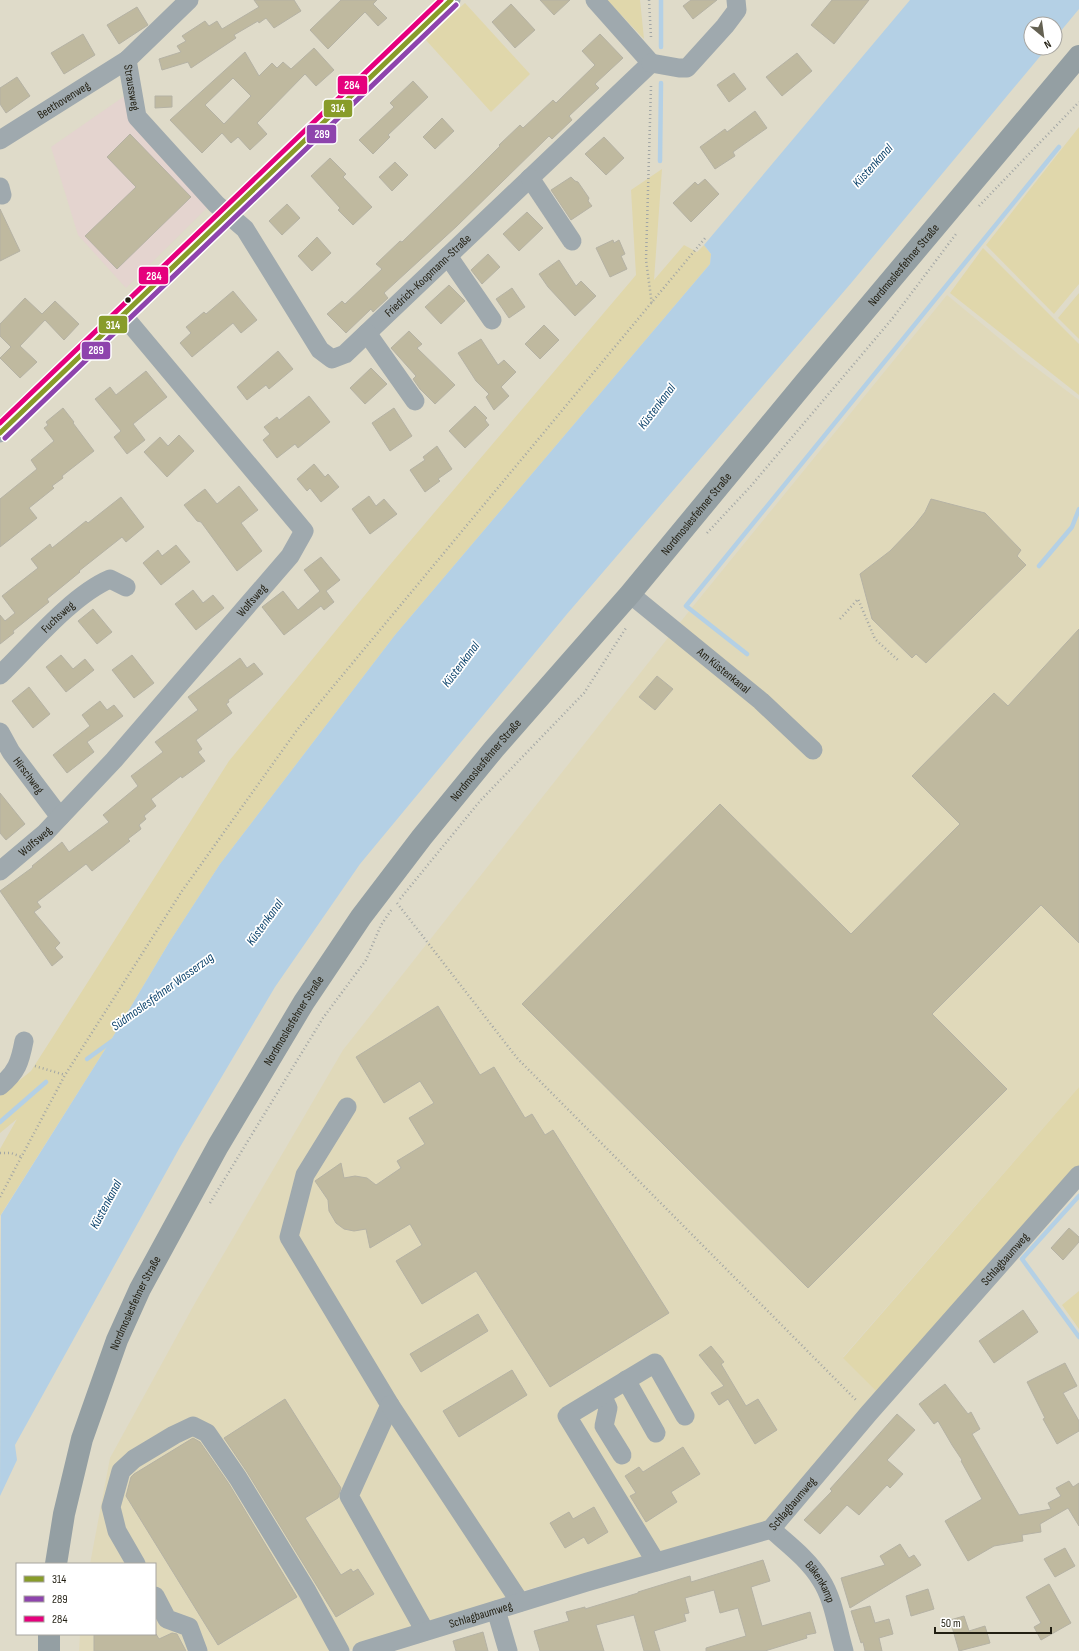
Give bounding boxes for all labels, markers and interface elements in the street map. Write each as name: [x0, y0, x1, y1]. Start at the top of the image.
north arrow: [1023, 16, 1063, 56]
text: N: [1042, 37, 1053, 51]
street label: Straussweg: [120, 63, 143, 112]
line badge: 284: [337, 75, 368, 95]
street label: Beethovenweg: [35, 78, 93, 123]
text: 284: [344, 79, 360, 92]
line badge: 314: [323, 99, 353, 118]
text: 314: [331, 102, 345, 115]
line badge: 289: [306, 124, 337, 144]
text: 289: [314, 128, 330, 141]
water label: Küstenkanal: [849, 140, 897, 191]
street label: Nordmoslesfehner Straße: [865, 221, 943, 310]
street label: Friedrich-Koopmann-Straße: [382, 231, 475, 320]
line badge: 284: [138, 266, 169, 285]
text: 284: [146, 270, 162, 283]
unlabelled marker: [123, 295, 133, 305]
line badge: 314: [98, 315, 128, 334]
text: 314: [106, 319, 120, 332]
line badge: 289: [81, 341, 111, 360]
text: 289: [88, 344, 104, 357]
water label: Küstenkanal: [635, 380, 679, 432]
street label: Nordmoslesfehner Straße: [658, 470, 735, 559]
street label: Wolfsweg: [234, 581, 271, 620]
street label: Fuchsweg: [38, 598, 78, 636]
water label: Küstenkanal: [439, 638, 483, 690]
street label: Am Küstenkanal: [693, 644, 753, 697]
street label: Nordmoslesfehner Straße: [447, 716, 525, 805]
street label: Hirschweg: [9, 754, 47, 797]
street label: Wolfsweg: [16, 823, 55, 860]
water label: Küstenkanal: [243, 896, 287, 949]
water label: Südmoslesfehner Wasserzug: [108, 949, 217, 1034]
street label: Nordmoslesfehner Straße: [261, 973, 328, 1069]
water label: Küstenkanal: [86, 1177, 126, 1232]
street label: Schlagbaumweg: [978, 1230, 1033, 1289]
street label: Nordmoslesfehner Straße: [107, 1253, 165, 1352]
street label: Schlagbaumweg: [766, 1474, 820, 1534]
street label: Bäkenkamp: [802, 1558, 838, 1605]
legend: [16, 1563, 156, 1635]
text: 314: [52, 1572, 66, 1587]
text: 289: [52, 1592, 68, 1607]
street label: Schlagbaumweg: [447, 1598, 514, 1632]
scale bar: [935, 1609, 1051, 1635]
text: 284: [52, 1612, 67, 1627]
text: 50 m: [941, 1616, 961, 1631]

